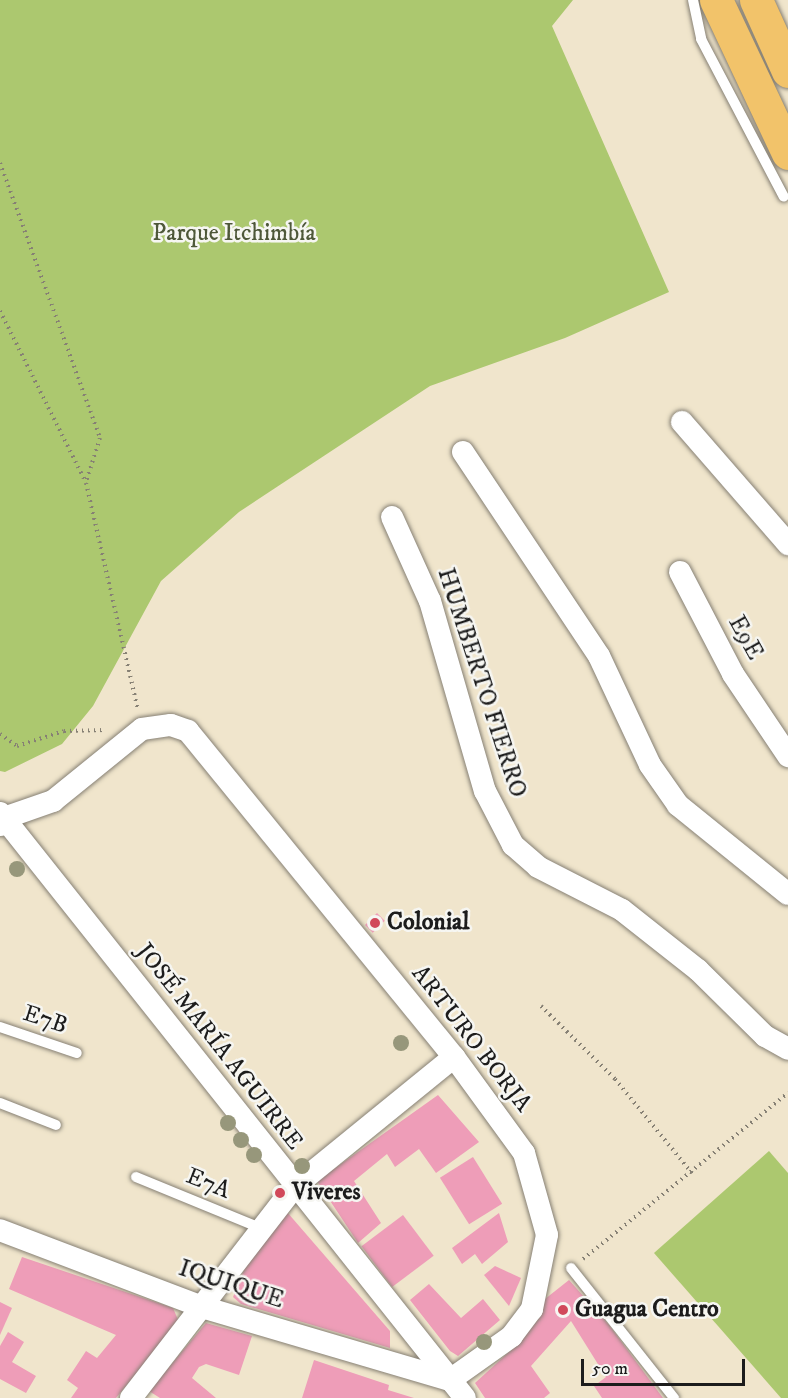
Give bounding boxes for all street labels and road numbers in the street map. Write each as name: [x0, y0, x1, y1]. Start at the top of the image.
street label: HUMBERTO FIERRO: [430, 565, 532, 801]
street label: E9E: [721, 611, 769, 665]
street label: JOSÉ MARÍA AGUIRRE: [130, 938, 308, 1156]
street label: ARTURO BORJA: [405, 960, 537, 1118]
street label: E7B: [19, 999, 71, 1041]
street label: E7A: [182, 1162, 234, 1206]
street label: IQUIQUE: [175, 1255, 287, 1315]

